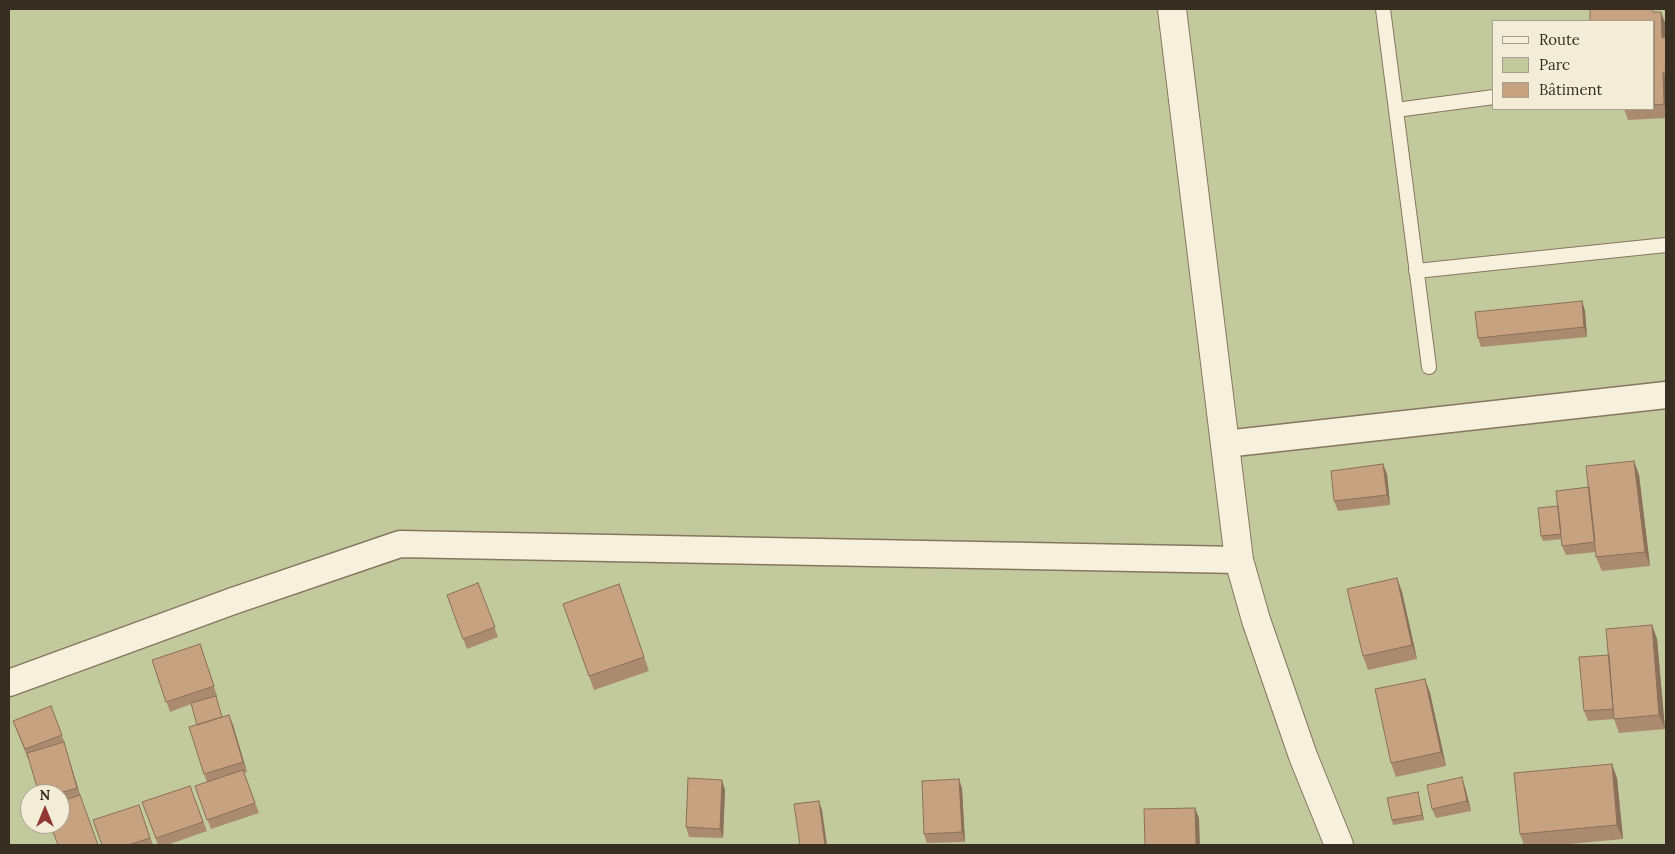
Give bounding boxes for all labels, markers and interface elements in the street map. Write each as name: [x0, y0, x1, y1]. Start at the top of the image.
legend: [1492, 20, 1655, 110]
text: Route: [1539, 30, 1580, 49]
text: Parc: [1539, 55, 1570, 74]
text: Bâtiment: [1539, 80, 1602, 99]
north arrow: [20, 784, 70, 834]
text: N: [40, 786, 50, 804]

